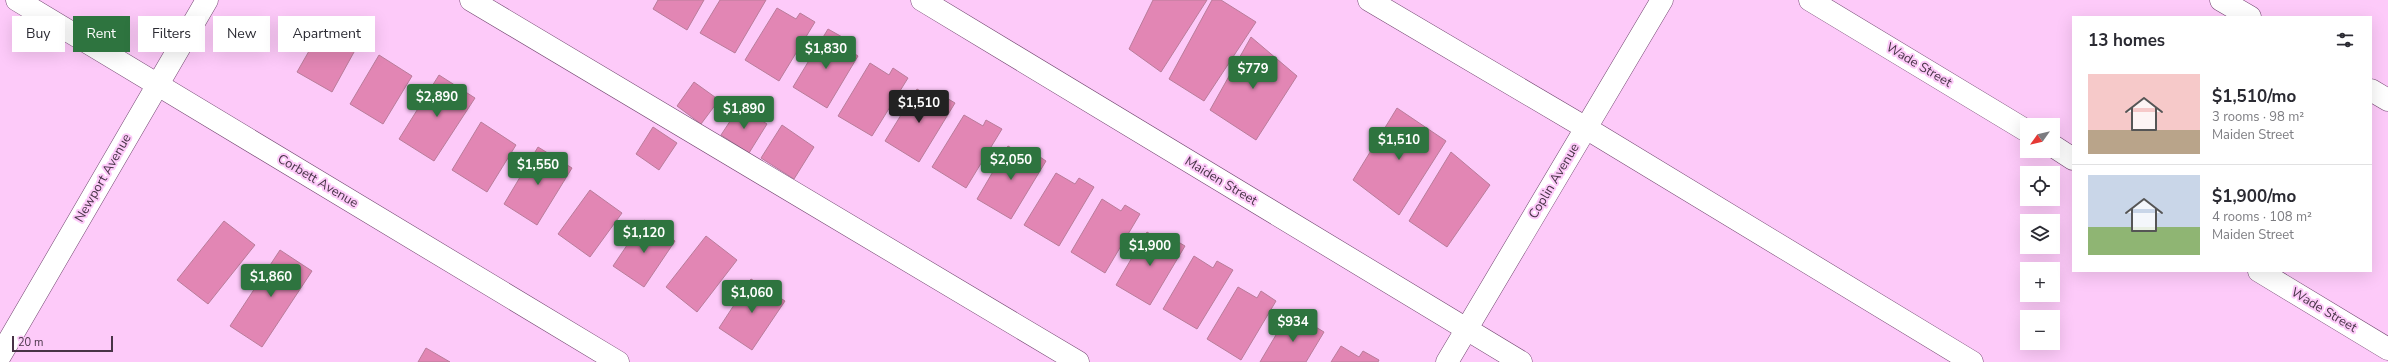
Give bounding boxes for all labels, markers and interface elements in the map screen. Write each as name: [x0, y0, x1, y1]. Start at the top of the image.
chip: Buy: [12, 16, 65, 52]
chip: Rent: [73, 16, 130, 52]
chip: Filters: [138, 16, 205, 52]
chip: New: [213, 16, 270, 52]
chip: Apartment: [278, 16, 375, 52]
text: 13 homes: [2088, 29, 2165, 52]
icon: filters: [2334, 29, 2356, 51]
pin: $1,830: [793, 36, 859, 70]
street label: Wade Street: [1883, 38, 1956, 92]
text: $1,830: [805, 40, 847, 58]
pin: $779: [1229, 56, 1277, 90]
text: $779: [1237, 60, 1269, 78]
pin: $2,890: [404, 84, 470, 118]
text: $1,510/mo: [2212, 85, 2296, 108]
text: $2,890: [416, 88, 458, 106]
pin: $1,510: [886, 90, 952, 124]
icon: home: [2120, 90, 2168, 138]
text: $1,510: [898, 94, 940, 112]
pin: $1,890: [711, 96, 777, 130]
text: $1,890: [723, 100, 765, 118]
text: 3 rooms · 98 m²: [2212, 108, 2304, 126]
north arrow: [2020, 118, 2060, 158]
map controls: [2020, 118, 2060, 350]
text: Maiden Street: [2212, 126, 2294, 144]
pin: $1,510: [1366, 127, 1432, 161]
street label: Newport Avenue: [70, 130, 136, 226]
text: $1,510: [1378, 131, 1420, 149]
street label: Coplin Avenue: [1524, 140, 1584, 222]
pin: $2,050: [978, 147, 1044, 181]
street label: Corbett Avenue: [274, 150, 362, 212]
text: $2,050: [990, 151, 1032, 169]
pin: $1,550: [505, 152, 571, 186]
street label: Maiden Street: [1181, 152, 1261, 210]
text: $1,550: [517, 156, 559, 174]
button: locate: [2020, 166, 2060, 206]
text: $1,900/mo: [2212, 185, 2296, 208]
icon: home: [2120, 191, 2168, 239]
text: 4 rooms · 108 m²: [2212, 208, 2312, 226]
button: layers: [2020, 214, 2060, 254]
pin: $1,120: [611, 220, 677, 254]
text: $1,120: [623, 224, 665, 242]
text: Maiden Street: [2212, 226, 2294, 244]
pin: $1,900: [1117, 233, 1183, 267]
text: $1,900: [1129, 237, 1171, 255]
button: +: [2020, 262, 2060, 302]
pin: $1,860: [238, 264, 304, 298]
text: $1,860: [250, 268, 292, 286]
pin: $1,060: [719, 280, 785, 314]
street label: Wade Street: [2288, 283, 2361, 337]
text: $1,060: [731, 284, 773, 302]
pin: $934: [1269, 309, 1317, 343]
button: −: [2020, 310, 2060, 350]
text: $934: [1277, 313, 1309, 331]
scale bar: [12, 334, 113, 353]
text: 20 m: [18, 335, 43, 350]

